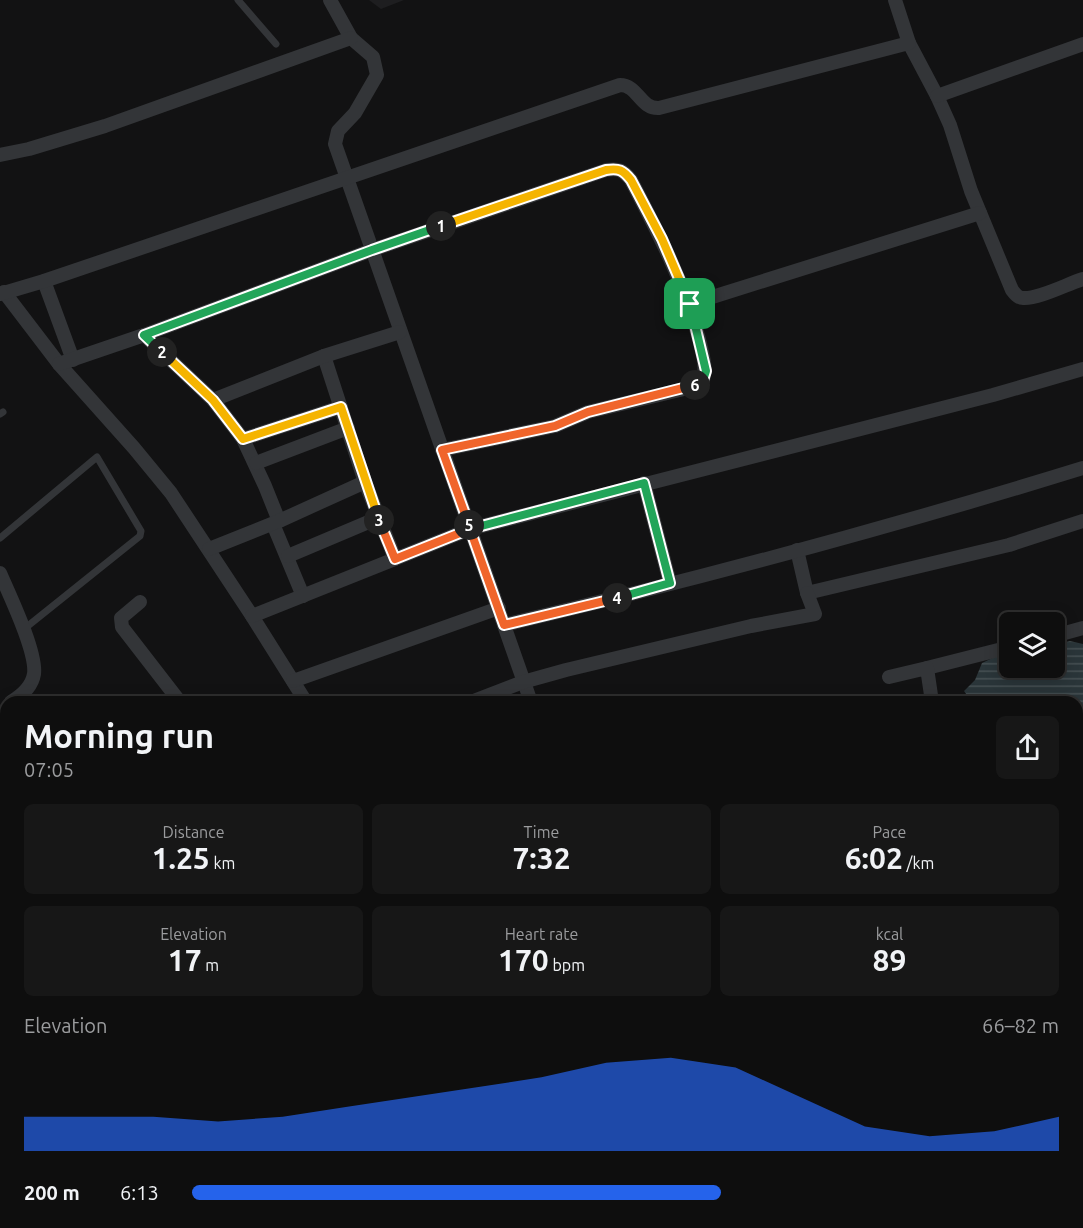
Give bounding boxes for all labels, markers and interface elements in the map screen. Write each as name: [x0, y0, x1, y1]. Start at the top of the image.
pin: 1: [426, 211, 456, 241]
text: 1: [436, 217, 446, 235]
pin: [664, 278, 715, 329]
icon: arrive: [673, 287, 706, 320]
pin: 2: [147, 337, 177, 367]
text: 2: [157, 343, 167, 361]
pin: 6: [680, 370, 710, 400]
text: 6: [690, 376, 700, 394]
pin: 3: [364, 505, 394, 535]
pin: 5: [454, 510, 484, 540]
text: 3: [374, 511, 384, 529]
text: 5: [464, 516, 474, 534]
pin: 4: [602, 583, 632, 613]
text: 4: [612, 589, 622, 607]
map controls: [999, 612, 1065, 678]
button: layers: [999, 612, 1065, 678]
button: share: [996, 716, 1059, 779]
text: Morning run: [24, 717, 214, 754]
text: 07:05: [24, 758, 74, 781]
text: Distance: [163, 823, 224, 841]
text: Time: [524, 823, 559, 841]
text: Pace: [873, 823, 906, 841]
text: 1.25: [152, 841, 210, 875]
text: 7:32: [512, 841, 571, 875]
text: 6:02: [845, 841, 903, 875]
text: km: [210, 854, 235, 872]
text: /km: [903, 854, 934, 872]
text: Elevation: [160, 925, 227, 943]
text: Heart rate: [505, 925, 578, 943]
text: kcal: [876, 925, 903, 943]
text: 17: [168, 943, 202, 977]
text: 170: [498, 943, 549, 977]
text: 89: [873, 943, 906, 977]
text: m: [202, 956, 219, 974]
text: bpm: [549, 956, 585, 974]
text: Elevation: [24, 1014, 107, 1037]
text: 66–82 m: [982, 1014, 1059, 1037]
text: 200 m: [24, 1181, 80, 1204]
text: 6:13: [120, 1181, 159, 1204]

